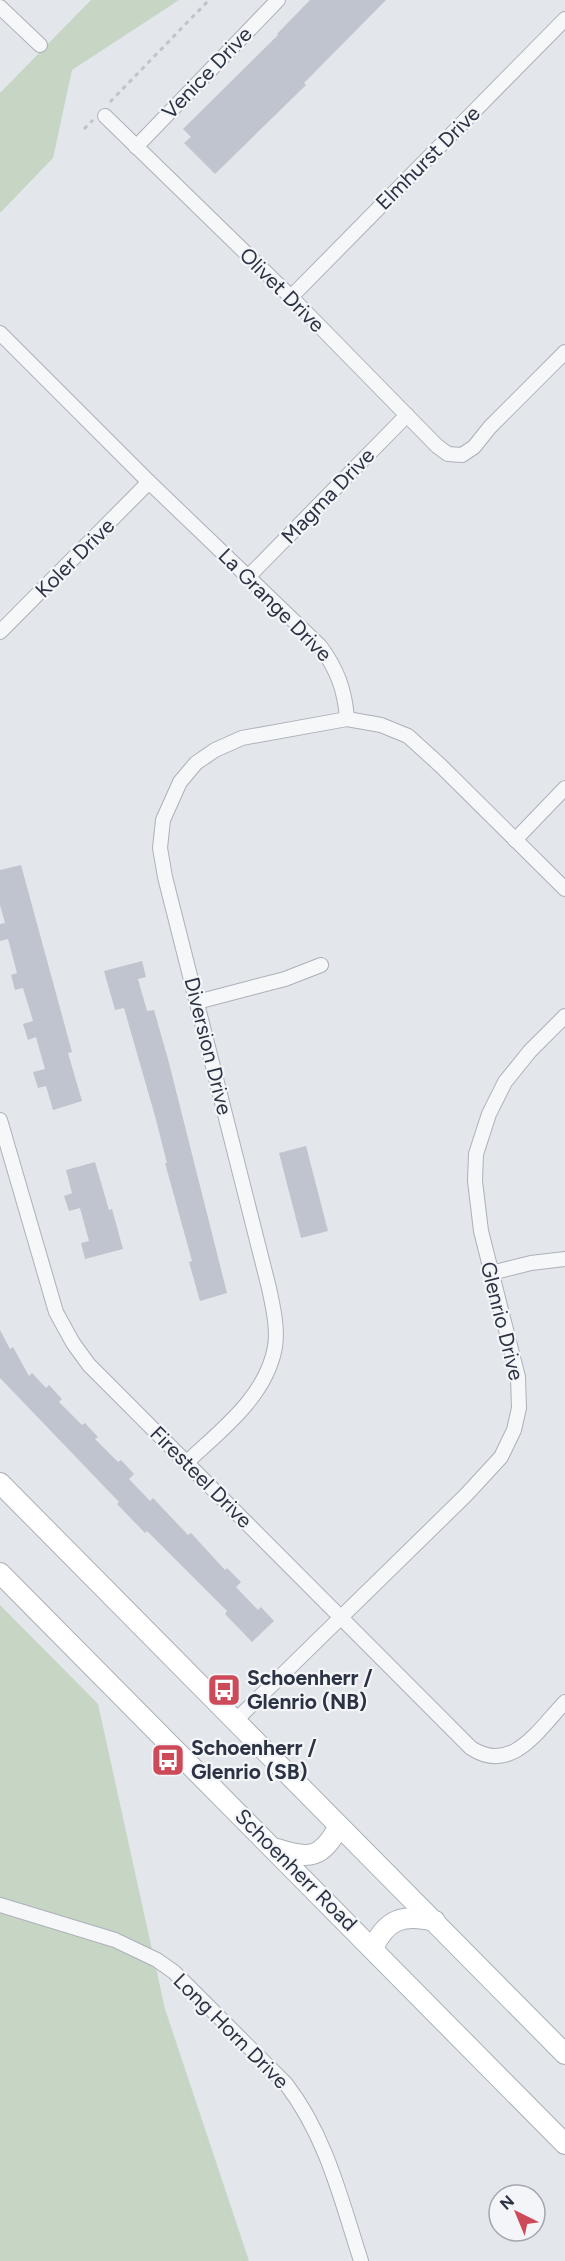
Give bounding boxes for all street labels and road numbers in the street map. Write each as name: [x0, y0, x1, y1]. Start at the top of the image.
street label: Venice Drive: [157, 21, 257, 124]
street label: Elmhurst Drive: [370, 100, 485, 215]
street label: Olivet Drive: [235, 242, 330, 337]
street label: Magma Drive: [276, 443, 379, 549]
street label: Koler Drive: [30, 513, 119, 602]
street label: La Grange Drive: [214, 543, 337, 666]
street label: Diversion Drive: [179, 975, 238, 1117]
street label: Glenrio Drive: [476, 1259, 529, 1383]
street label: Firesteel Drive: [145, 1420, 258, 1533]
street label: Schoenherr Road: [230, 1803, 363, 1936]
street label: Long Horn Drive: [168, 1968, 294, 2094]

